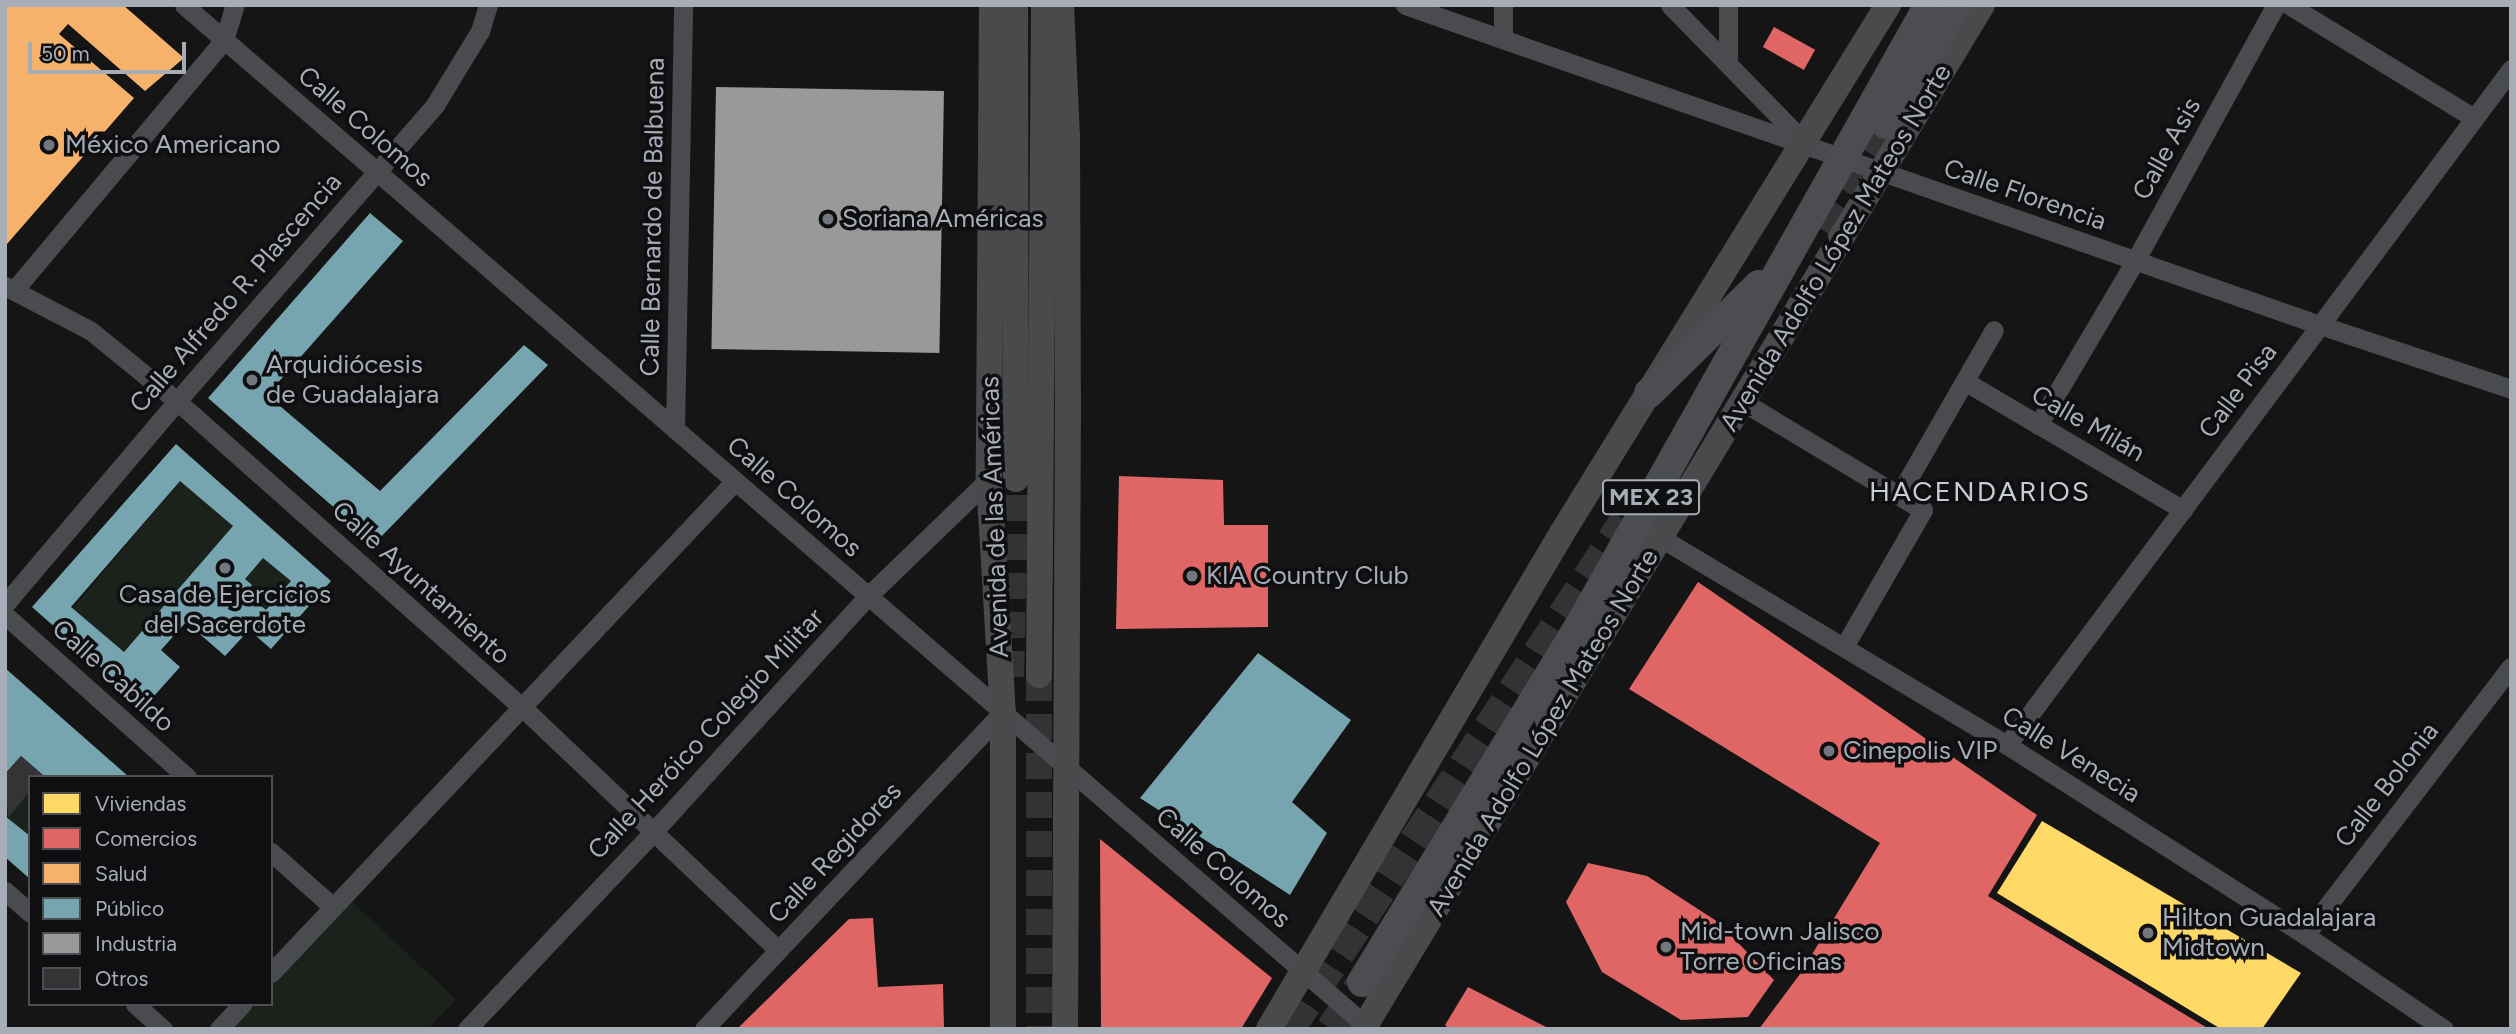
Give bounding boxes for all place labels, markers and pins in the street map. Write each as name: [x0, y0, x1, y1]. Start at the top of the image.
place label: México Americano: [65, 129, 281, 161]
marker: México Americano: [39, 135, 59, 155]
place label: Soriana Américas: [842, 203, 1044, 235]
marker: Soriana Américas: [820, 211, 836, 227]
place label: Arquidiócesis de Guadalajara: [266, 349, 439, 410]
marker: Arquidiócesis de Guadalajara: [244, 372, 260, 388]
marker: Casa de Ejercicios del Sacerdote: [217, 560, 233, 576]
place label: KIA Country Club: [1206, 560, 1409, 592]
marker: KIA Country Club: [1184, 568, 1200, 584]
place label: Casa de Ejercicios del Sacerdote: [119, 579, 331, 640]
place label: Cinepolis VIP: [1843, 735, 1997, 767]
marker: Cinepolis VIP: [1821, 743, 1837, 759]
place label: Hilton Guadalajara Midtown: [2162, 902, 2376, 964]
place label: Mid-town Jalisco Torre Oficinas: [1680, 916, 1880, 978]
marker: Hilton Guadalajara Midtown: [2140, 925, 2156, 941]
marker: Mid-town Jalisco Torre Oficinas: [1658, 939, 1674, 955]

